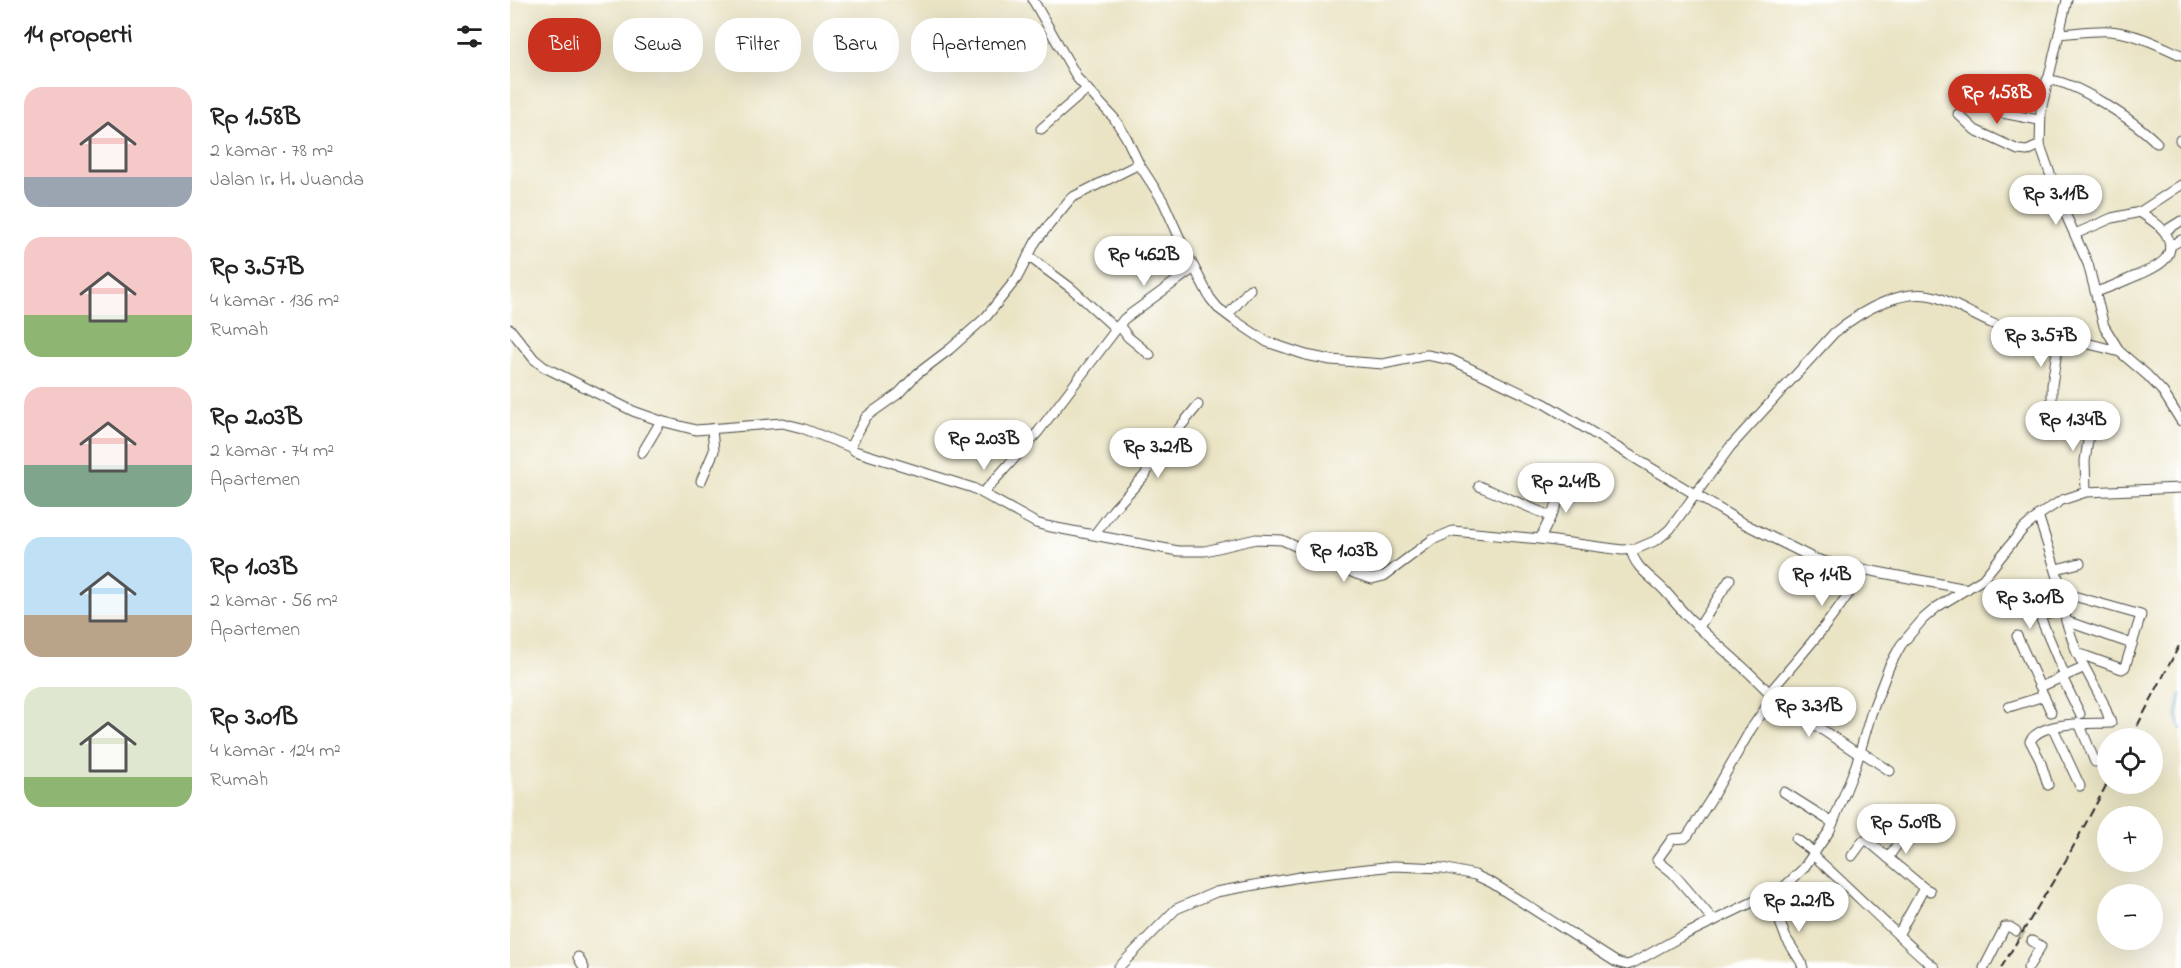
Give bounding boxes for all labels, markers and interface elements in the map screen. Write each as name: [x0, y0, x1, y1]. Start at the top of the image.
text: 14 properti: [24, 17, 132, 55]
chip: Beli: [528, 18, 601, 72]
chip: Sewa: [613, 18, 703, 72]
chip: Filter: [715, 18, 801, 72]
chip: Baru: [813, 18, 899, 72]
chip: Apartemen: [911, 18, 1047, 72]
icon: filters: [453, 20, 486, 53]
pin: Rp 1.58B: [1935, 74, 2059, 125]
text: Rp 1.58B: [1962, 79, 2032, 108]
text: Rp 1.58B: [210, 99, 301, 137]
icon: home: [72, 111, 144, 183]
text: 2 kamar · 78 m²: [210, 137, 333, 166]
text: Jalan Ir. H. Juanda: [210, 166, 364, 195]
pin: Rp 3.11B: [1994, 175, 2118, 226]
text: Rp 3.11B: [2023, 180, 2089, 209]
pin: Rp 4.62B: [1082, 236, 1206, 287]
text: Rp 4.62B: [1108, 241, 1180, 270]
text: Rp 3.57B: [210, 249, 304, 287]
icon: home: [72, 261, 144, 333]
text: 4 kamar · 136 m²: [210, 287, 339, 316]
text: Rumah: [210, 316, 268, 345]
pin: Rp 3.57B: [1979, 317, 2103, 368]
text: Rp 3.57B: [2005, 322, 2077, 351]
text: Rp 2.03B: [210, 399, 303, 437]
pin: Rp 1.34B: [2011, 401, 2135, 452]
text: Rp 1.34B: [2039, 406, 2107, 435]
icon: home: [72, 411, 144, 483]
pin: Rp 2.03B: [922, 420, 1046, 471]
text: Rp 2.03B: [948, 425, 1020, 454]
pin: Rp 3.21B: [1096, 428, 1220, 479]
text: Rp 3.21B: [1123, 433, 1193, 462]
text: 2 kamar · 74 m²: [210, 437, 334, 466]
pin: Rp 2.41B: [1504, 463, 1628, 514]
text: Apartemen: [210, 466, 300, 495]
text: Rp 2.41B: [1531, 468, 1601, 497]
pin: Rp 1.03B: [1282, 532, 1406, 583]
text: Rp 1.03B: [1310, 537, 1378, 566]
text: Rp 1.03B: [210, 549, 298, 587]
pin: Rp 1.4B: [1767, 556, 1877, 607]
icon: home: [72, 561, 144, 633]
text: Rp 1.4B: [1792, 561, 1852, 590]
pin: Rp 3.01B: [1968, 579, 2092, 630]
text: Rp 3.01B: [1996, 584, 2064, 613]
text: 2 kamar · 56 m²: [210, 587, 338, 616]
text: Apartemen: [210, 616, 300, 645]
pin: Rp 3.31B: [1747, 687, 1871, 738]
text: Rp 3.31B: [1775, 692, 1843, 721]
text: Rp 3.01B: [210, 699, 298, 737]
icon: home: [72, 711, 144, 783]
map controls: [2097, 728, 2163, 950]
button: locate: [2097, 728, 2163, 794]
text: 4 kamar · 124 m²: [210, 737, 341, 766]
text: Rumah: [210, 766, 268, 795]
pin: Rp 5.09B: [1844, 804, 1968, 855]
button: +: [2097, 806, 2163, 872]
text: Rp 5.09B: [1871, 809, 1941, 838]
pin: Rp 2.21B: [1737, 882, 1861, 933]
button: −: [2097, 884, 2163, 950]
text: Rp 2.21B: [1764, 887, 1834, 916]

